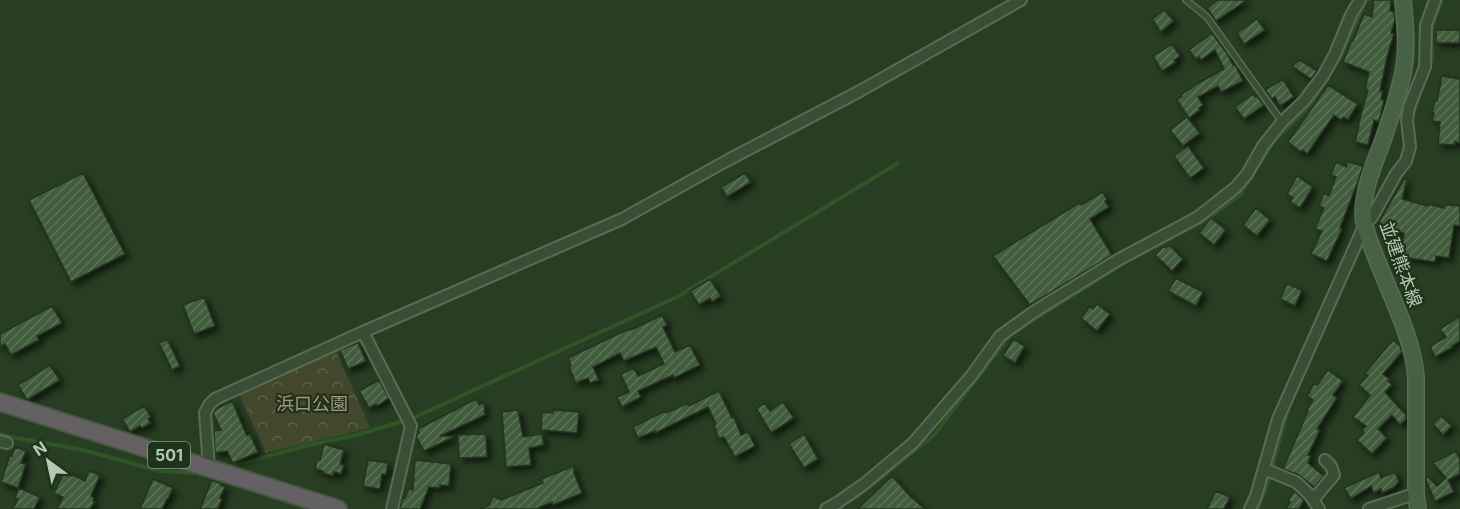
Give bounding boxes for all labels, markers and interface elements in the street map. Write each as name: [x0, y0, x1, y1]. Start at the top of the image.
street label: 並建熊本線: [1376, 218, 1426, 310]
park label: 浜口公園: [276, 393, 348, 414]
north arrow: [18, 431, 78, 491]
text: N: [29, 437, 50, 460]
road number: 501: [148, 442, 190, 468]

